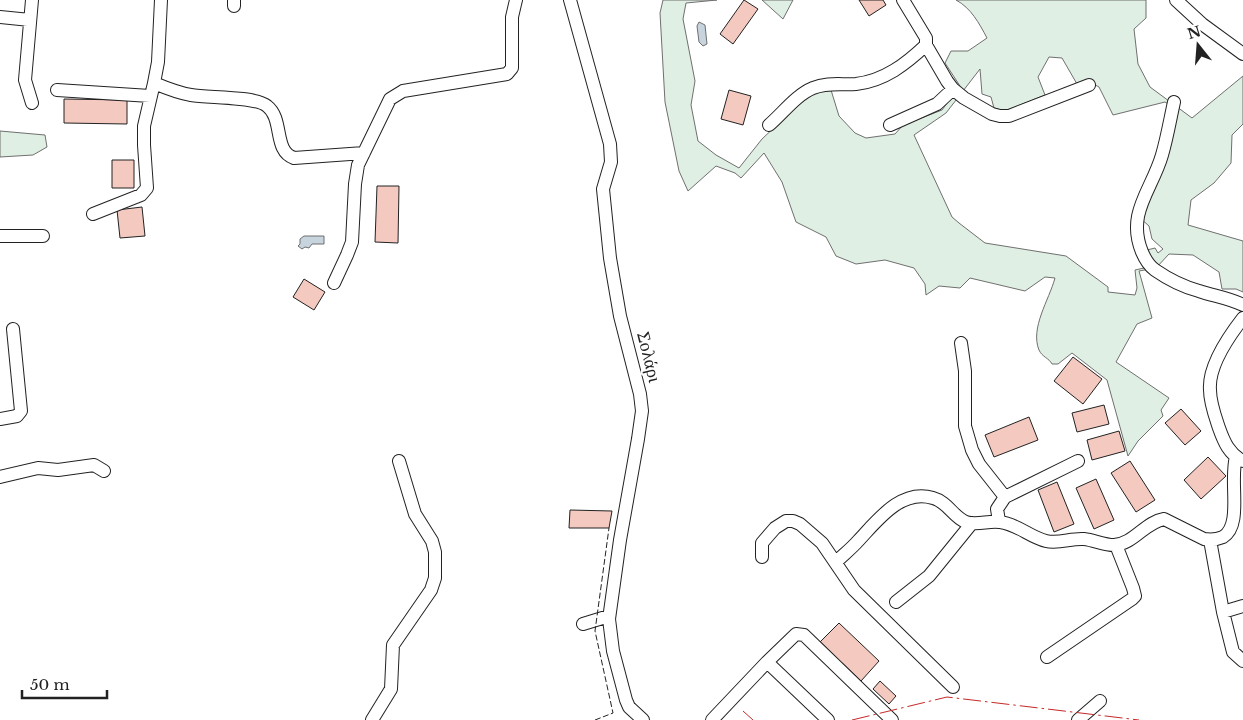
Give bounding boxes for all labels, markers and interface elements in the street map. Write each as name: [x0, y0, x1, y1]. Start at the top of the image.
north arrow: [1173, 20, 1223, 70]
text: N: [1185, 22, 1203, 43]
street label: Σολάρι: [632, 329, 666, 385]
scale bar: [22, 668, 108, 700]
text: 50 m: [30, 675, 70, 694]

